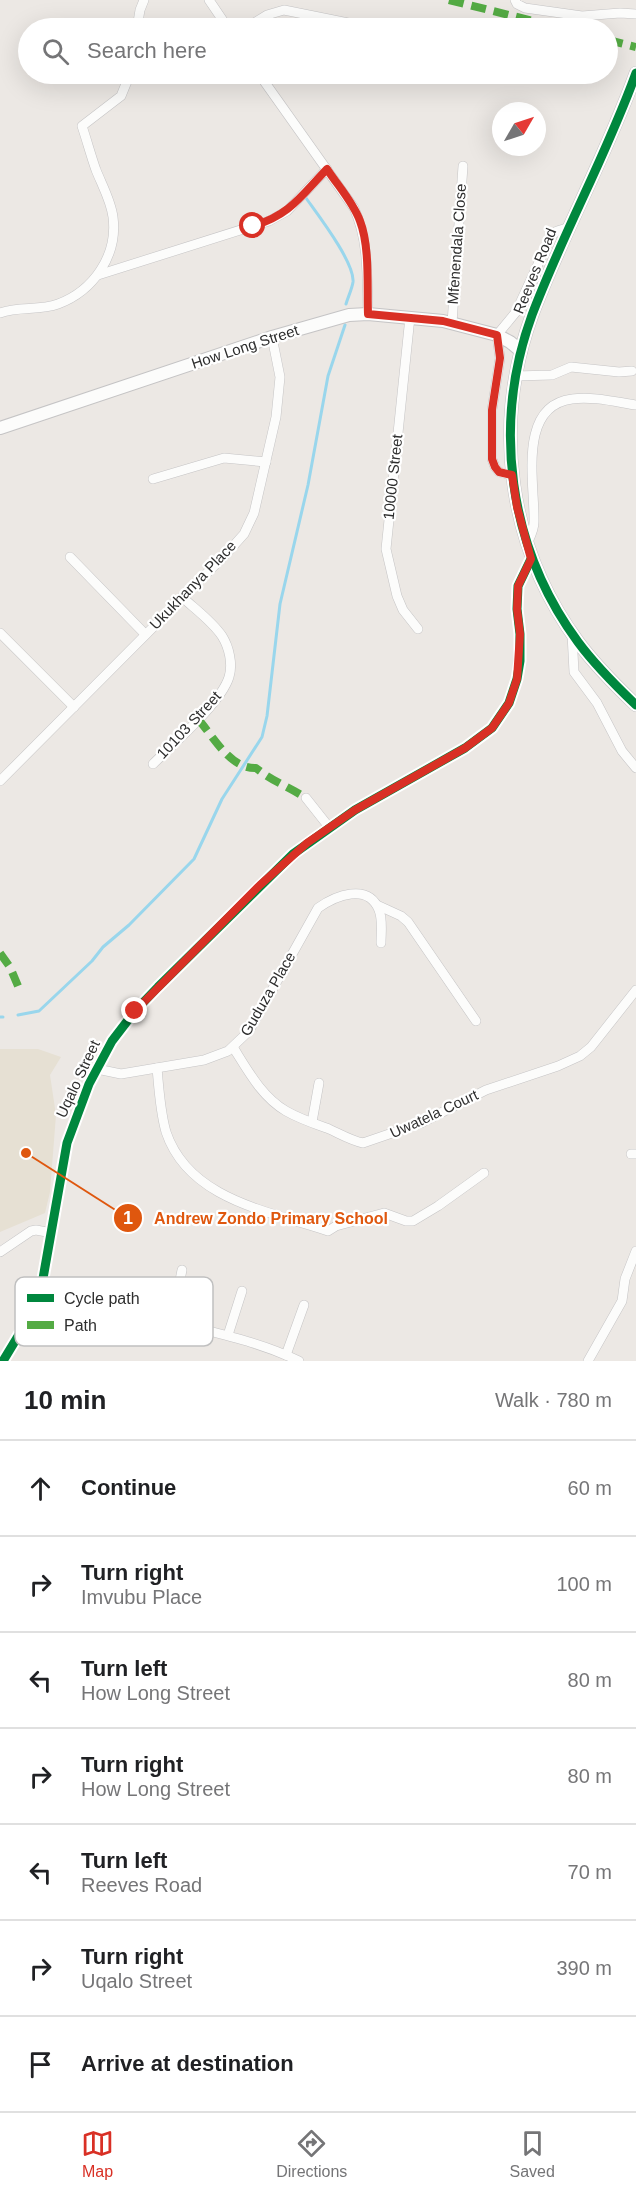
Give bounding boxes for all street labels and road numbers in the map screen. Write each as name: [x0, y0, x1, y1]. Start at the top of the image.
street label: Mfenendala Close: [444, 183, 469, 305]
street label: Reeves Road: [510, 225, 559, 316]
street label: How Long Street: [189, 321, 301, 372]
street label: 10000 Street: [380, 433, 406, 521]
street label: Ukukhanya Place: [146, 537, 239, 633]
street label: 10103 Street: [153, 687, 225, 762]
street label: Guduza Place: [237, 949, 298, 1039]
street label: Uqalo Street: [52, 1037, 103, 1120]
street label: Uwatela Court: [387, 1085, 481, 1141]

